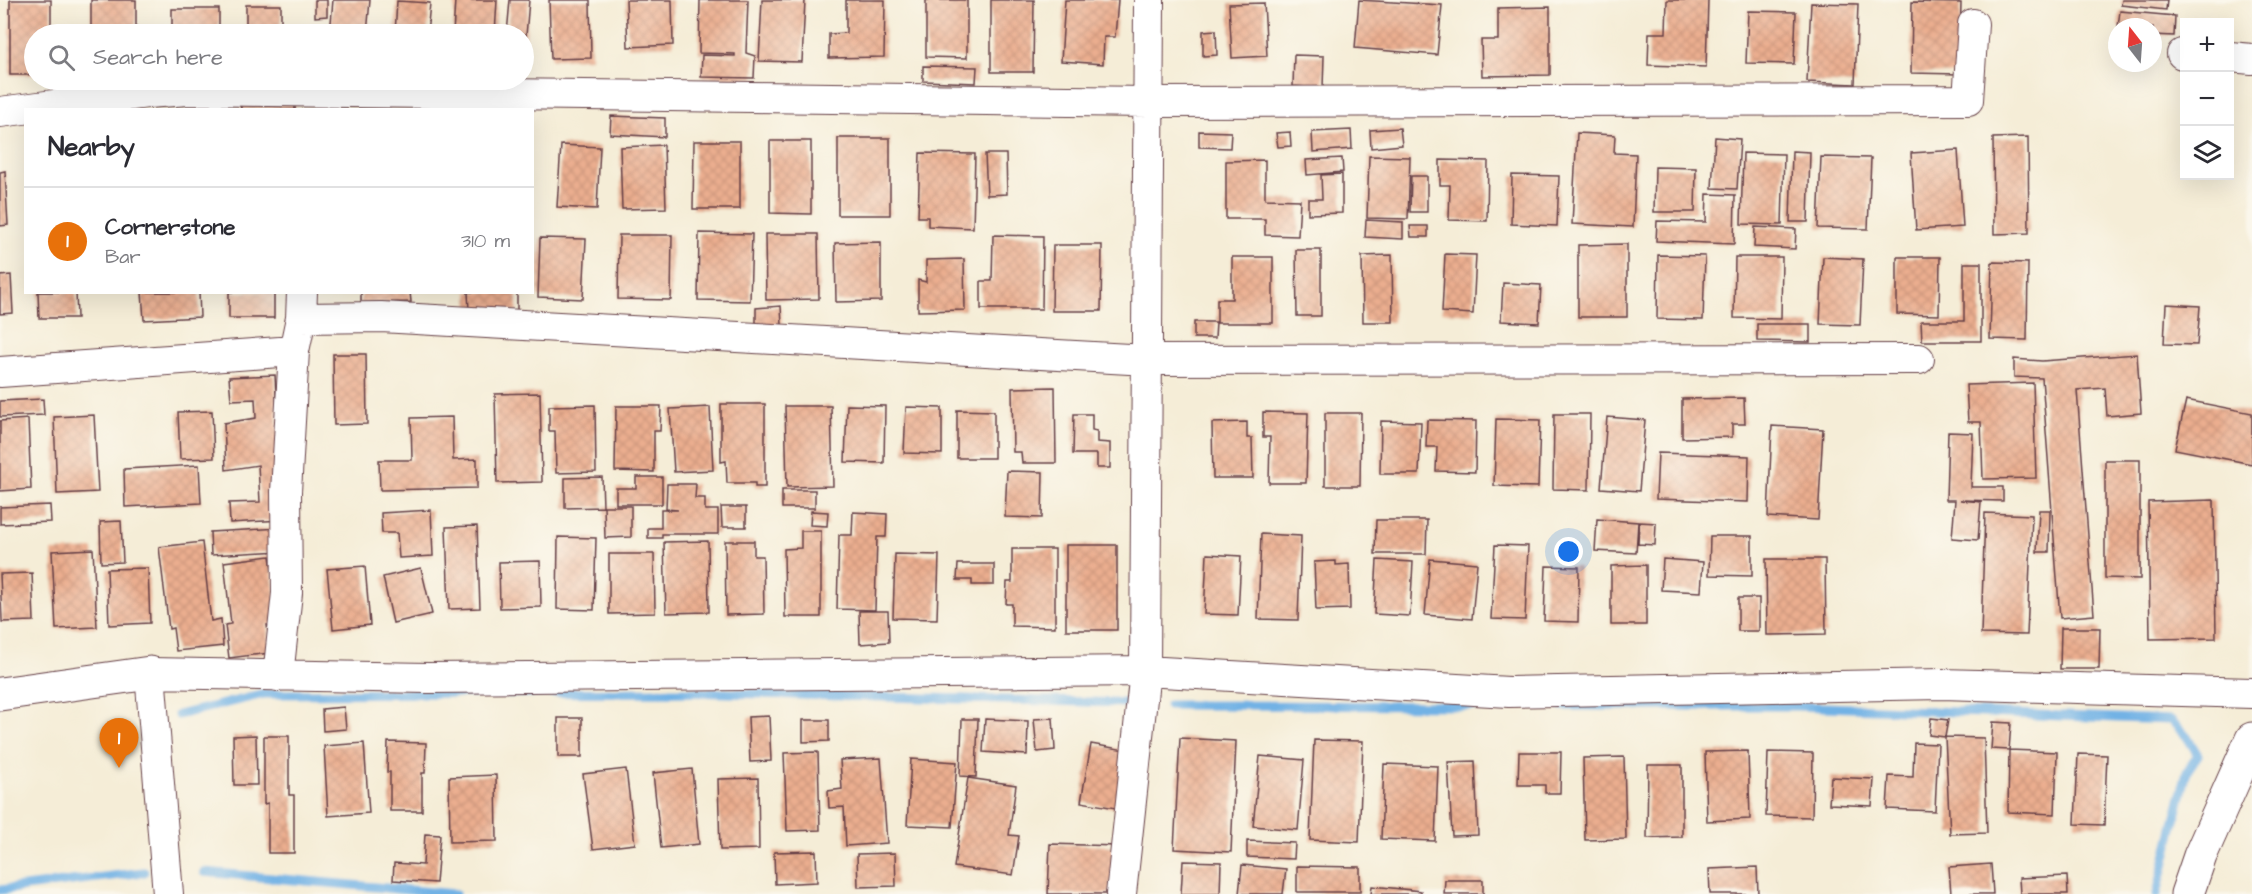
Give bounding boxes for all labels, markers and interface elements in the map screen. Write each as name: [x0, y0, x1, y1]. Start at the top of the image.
north arrow: [2108, 18, 2162, 72]
map controls: [2180, 18, 2234, 180]
button: +: [2180, 18, 2234, 72]
search box: [24, 24, 534, 90]
icon: search: [45, 41, 78, 74]
text: Search here: [93, 42, 223, 73]
button: −: [2180, 72, 2234, 126]
button: layers: [2180, 126, 2234, 180]
text: Nearby: [48, 129, 135, 165]
text: Cornerstone: [105, 212, 235, 243]
text: 1: [66, 227, 69, 255]
text: 310 m: [461, 227, 510, 255]
text: Bar: [105, 243, 140, 271]
your location: [1554, 537, 1583, 566]
pin: 1: [100, 718, 138, 768]

